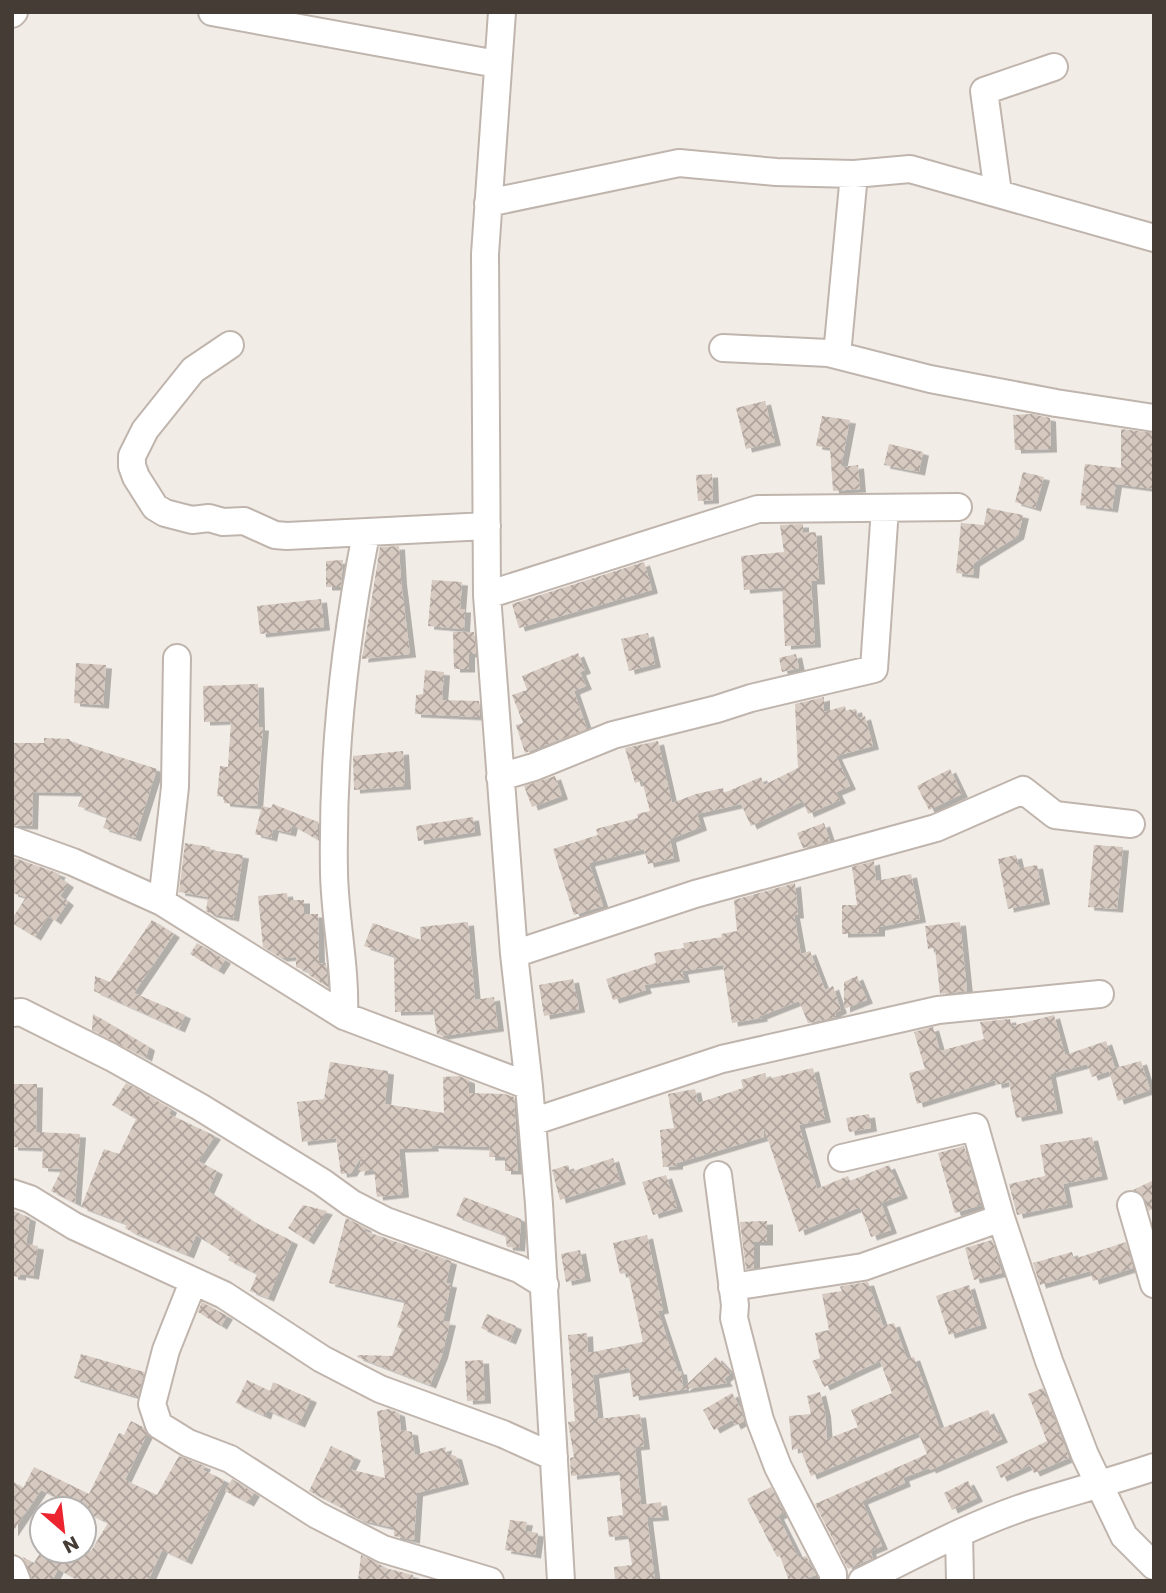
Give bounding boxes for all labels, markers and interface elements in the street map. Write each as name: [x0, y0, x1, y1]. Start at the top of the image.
north arrow: [28, 1495, 98, 1565]
text: N: [58, 1529, 83, 1560]

